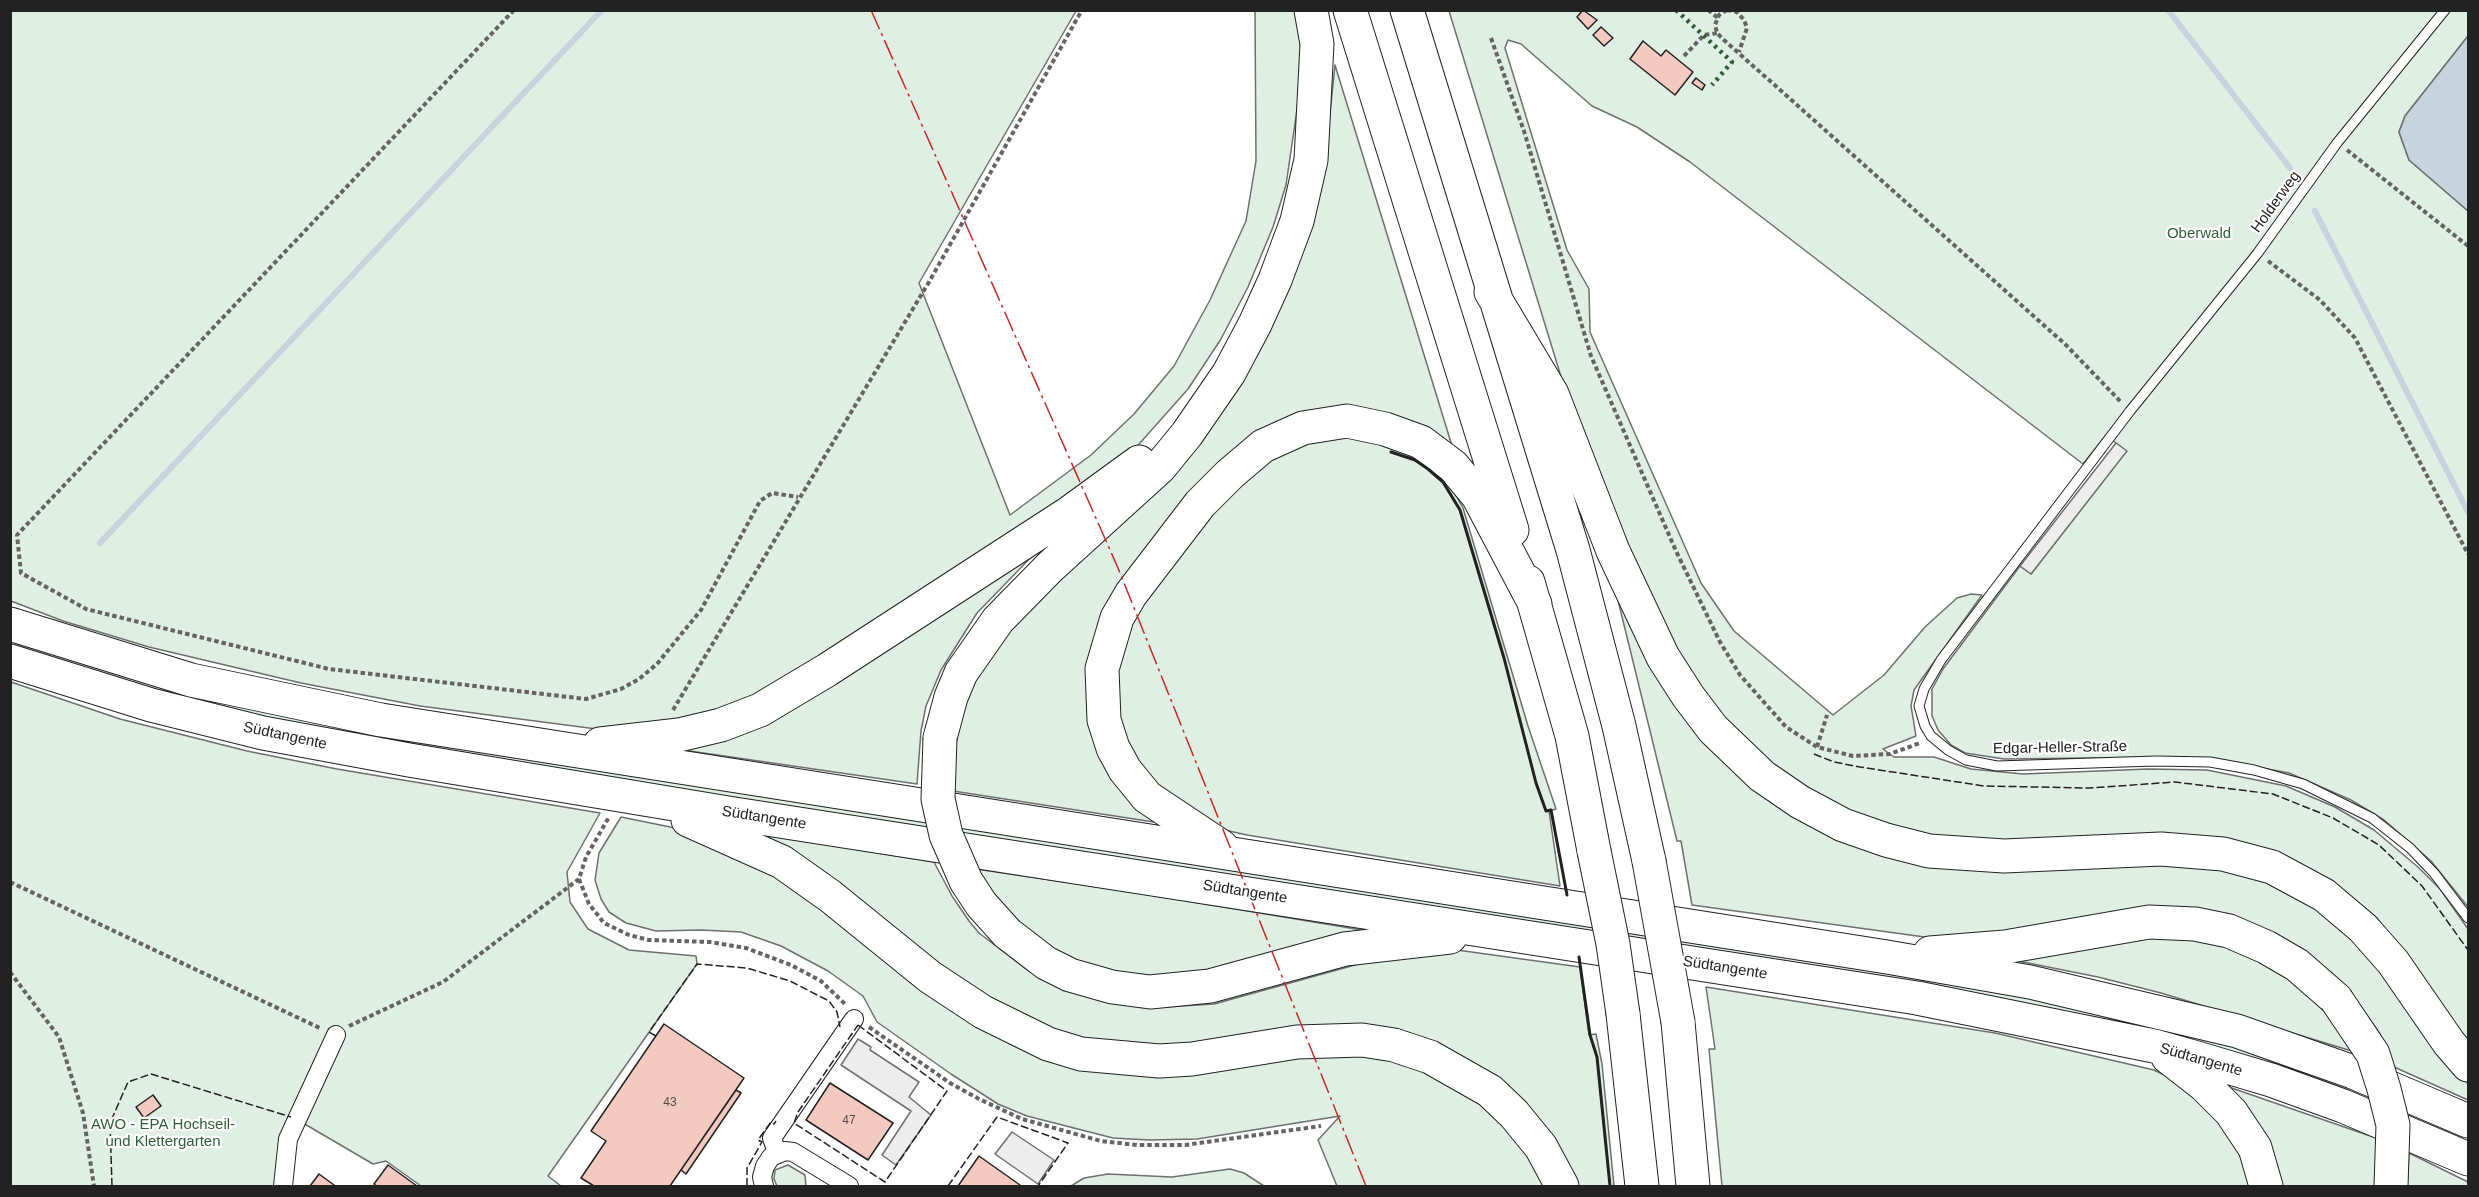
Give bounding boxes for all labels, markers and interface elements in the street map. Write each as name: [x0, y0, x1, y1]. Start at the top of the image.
street label: Holderweg: [2248, 168, 2304, 236]
park label: Oberwald: [2167, 225, 2231, 243]
street label: Südtangente: [242, 718, 328, 754]
street label: Edgar-Heller-Straße: [1993, 738, 2127, 758]
street label: Südtangente: [721, 802, 807, 834]
street label: Südtangente: [1202, 876, 1288, 908]
street label: Südtangente: [1682, 952, 1768, 984]
street label: Südtangente: [2158, 1040, 2244, 1080]
house number: 43: [663, 1096, 677, 1110]
house number: 47: [842, 1114, 856, 1128]
park label: AWO - EPA Hochseil- und Klettergarten: [91, 1116, 235, 1151]

